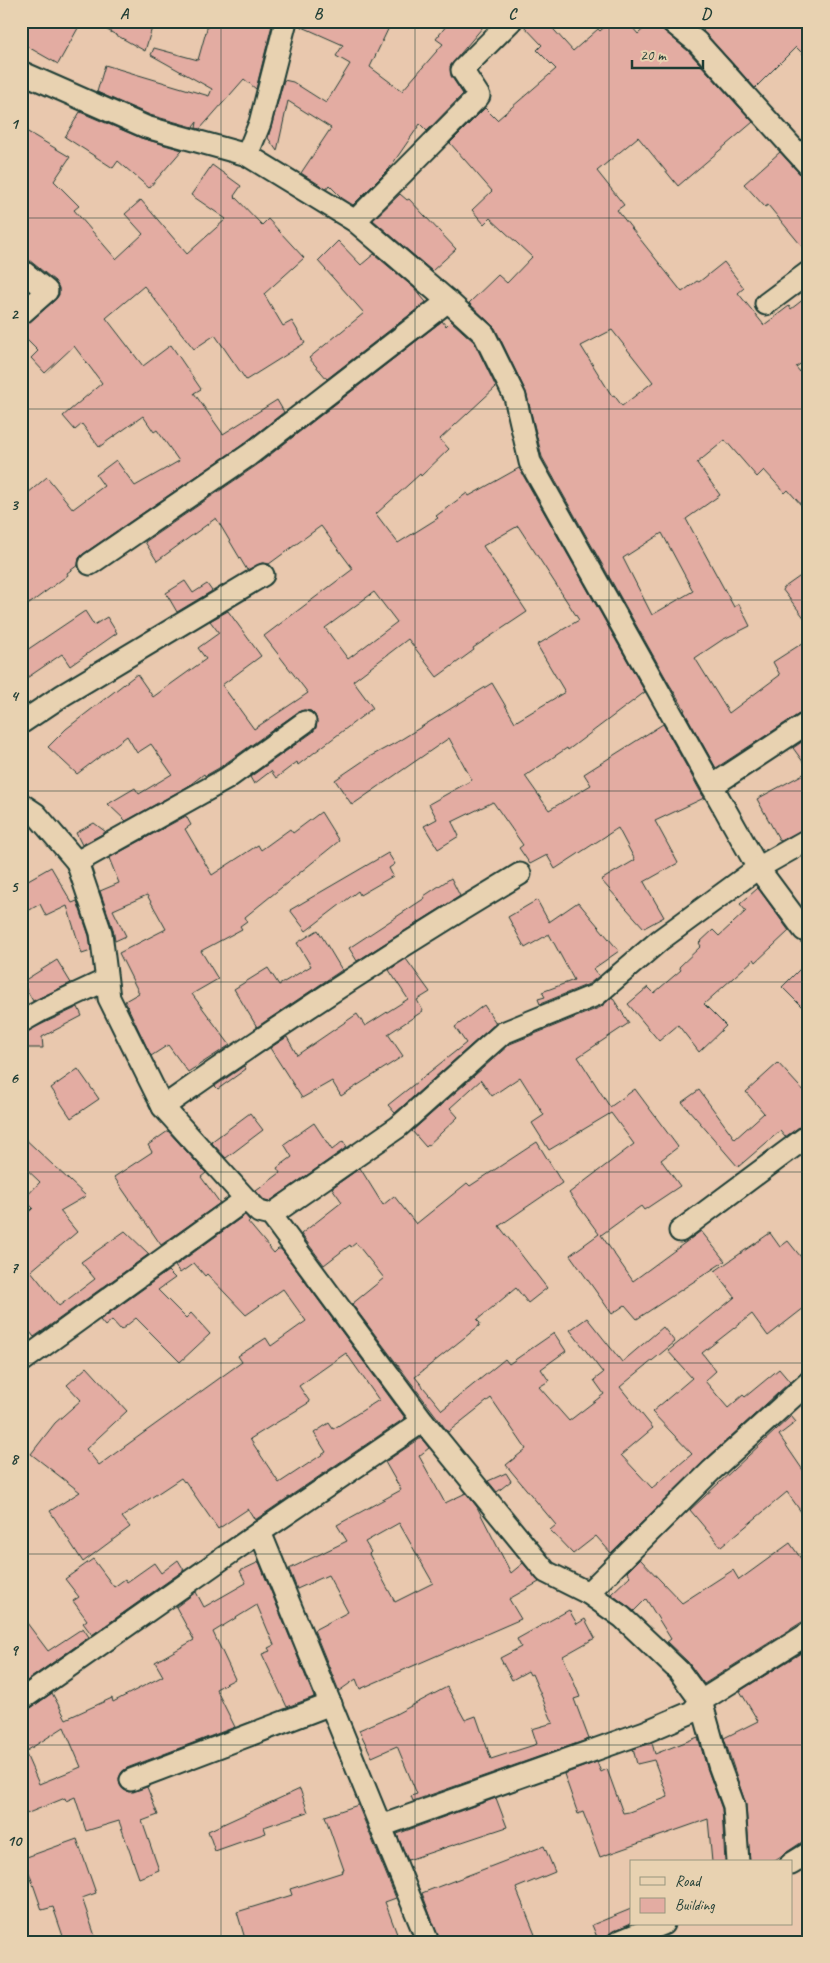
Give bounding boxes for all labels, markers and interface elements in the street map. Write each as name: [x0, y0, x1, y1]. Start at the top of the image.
text: A: [120, 4, 130, 24]
text: B: [314, 4, 324, 24]
text: C: [508, 4, 518, 24]
text: D: [701, 4, 712, 24]
scale bar: [632, 38, 704, 70]
text: 20 m: [640, 46, 667, 65]
text: 1: [10, 114, 19, 134]
text: 2: [10, 304, 19, 324]
text: 3: [10, 495, 19, 515]
text: 4: [10, 686, 19, 706]
text: 5: [11, 877, 20, 897]
text: 6: [10, 1068, 19, 1088]
text: 7: [10, 1258, 19, 1278]
text: 8: [10, 1449, 19, 1469]
text: 9: [10, 1640, 19, 1660]
text: 10: [7, 1831, 23, 1851]
legend: [630, 1860, 792, 1926]
text: Road: [675, 1872, 702, 1891]
text: Building: [675, 1896, 715, 1915]

